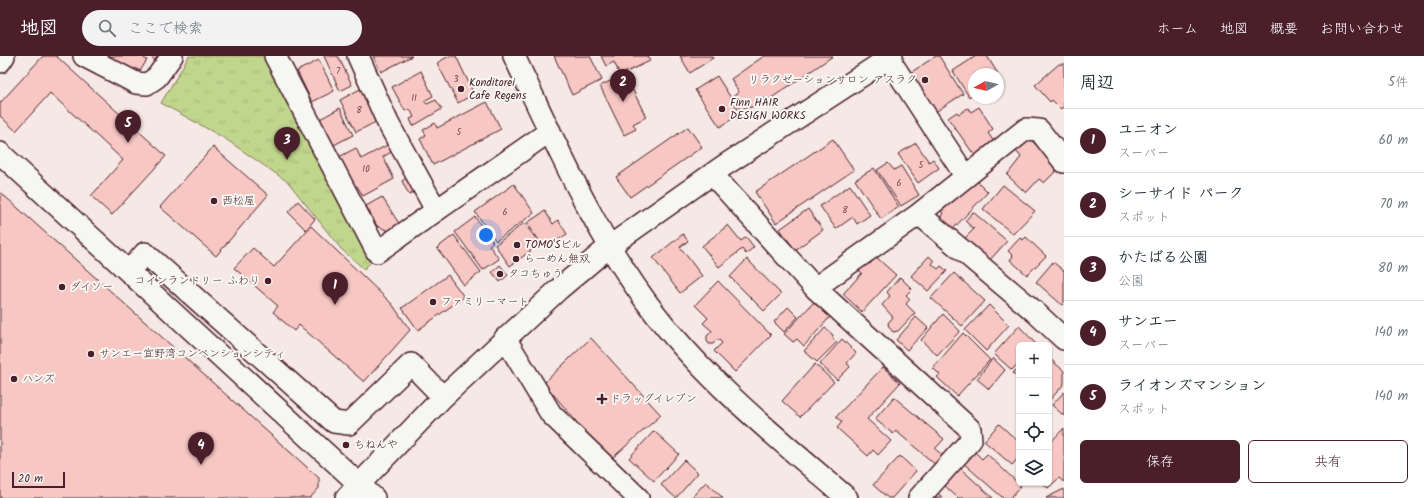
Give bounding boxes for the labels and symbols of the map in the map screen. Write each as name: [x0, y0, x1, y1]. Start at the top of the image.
house number: 7: [336, 64, 341, 79]
north arrow: [968, 68, 1004, 104]
pin: 2: [610, 69, 636, 102]
place label: リラクゼーションサロン アスラク: [749, 71, 917, 89]
house number: 3: [453, 72, 459, 87]
place label: Konditorei Cafe Regens: [469, 74, 527, 105]
marker: リラクゼーションサロン アスラク: [920, 75, 930, 85]
marker: Konditorei Cafe Regens: [456, 84, 466, 94]
house number: 11: [411, 91, 417, 106]
place label: Finn HAIR DESIGN WORKS: [730, 94, 806, 125]
house number: 8: [356, 103, 362, 118]
marker: Finn HAIR DESIGN WORKS: [717, 104, 727, 114]
pin: 5: [115, 110, 141, 143]
house number: 5: [457, 125, 463, 140]
pin: 3: [274, 127, 300, 160]
house number: 5: [919, 158, 925, 173]
house number: 10: [362, 162, 370, 177]
house number: 6: [896, 176, 902, 191]
place label: 西松屋: [222, 192, 255, 210]
marker: 西松屋: [209, 196, 219, 206]
house number: 8: [842, 203, 848, 218]
house number: 6: [502, 205, 508, 220]
your location: [476, 225, 496, 245]
place label: TOMO'Sビル: [525, 236, 582, 254]
marker: TOMO'Sビル: [512, 240, 522, 250]
place label: らーめん無双: [524, 250, 590, 268]
marker: らーめん無双: [511, 254, 521, 264]
place label: タコちゅう: [508, 265, 563, 283]
marker: タコちゅう: [495, 269, 505, 279]
place label: コインランドリー ふわり: [135, 272, 260, 290]
pin: 1: [322, 272, 348, 305]
marker: コインランドリー ふわり: [263, 276, 273, 286]
place label: ダイソー: [70, 278, 113, 296]
marker: ダイソー: [57, 282, 67, 292]
place label: ファミリーマート: [441, 293, 529, 311]
marker: ファミリーマート: [428, 297, 438, 307]
place label: サンエー宜野湾コンベンションシティ: [99, 345, 286, 363]
marker: サンエー宜野湾コンベンションシティ: [86, 349, 96, 359]
place label: ハンズ: [22, 370, 55, 388]
marker: ハンズ: [9, 374, 19, 384]
place label: ドラッグイレブン: [610, 390, 697, 408]
marker: ドラッグイレブン: [597, 394, 607, 404]
pin: 4: [188, 432, 214, 465]
place label: ちねんや: [354, 436, 398, 454]
marker: ちねんや: [341, 440, 351, 450]
scale bar: [12, 470, 65, 489]

